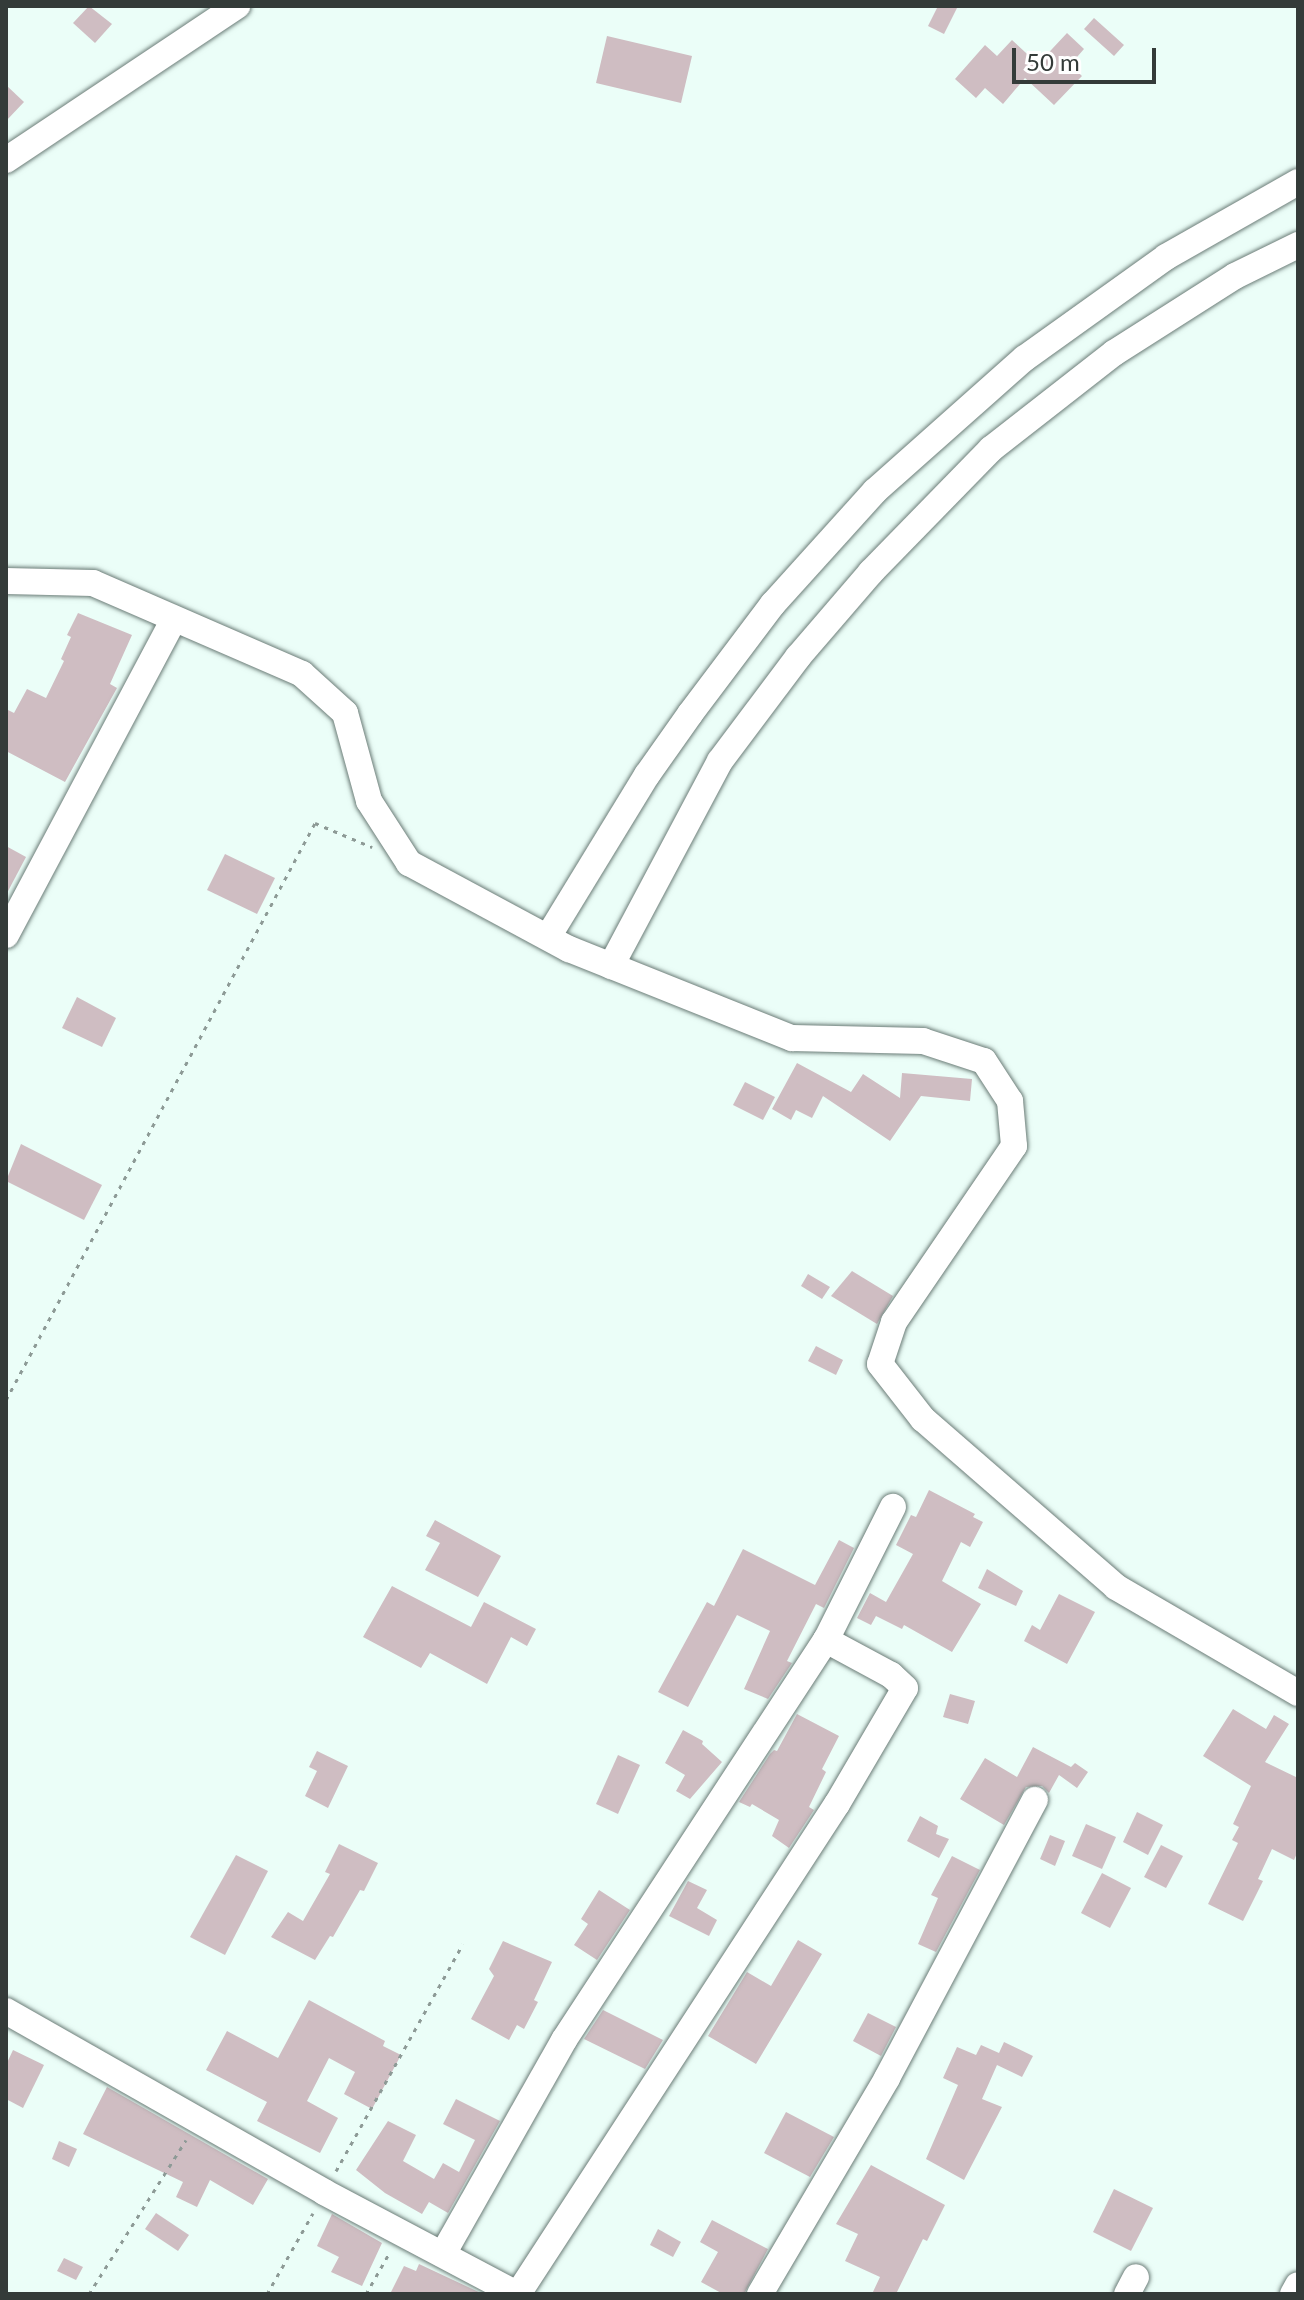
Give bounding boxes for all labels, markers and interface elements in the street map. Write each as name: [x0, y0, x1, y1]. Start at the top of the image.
scale bar: [1016, 32, 1160, 82]
text: 50 m: [1026, 47, 1080, 76]

